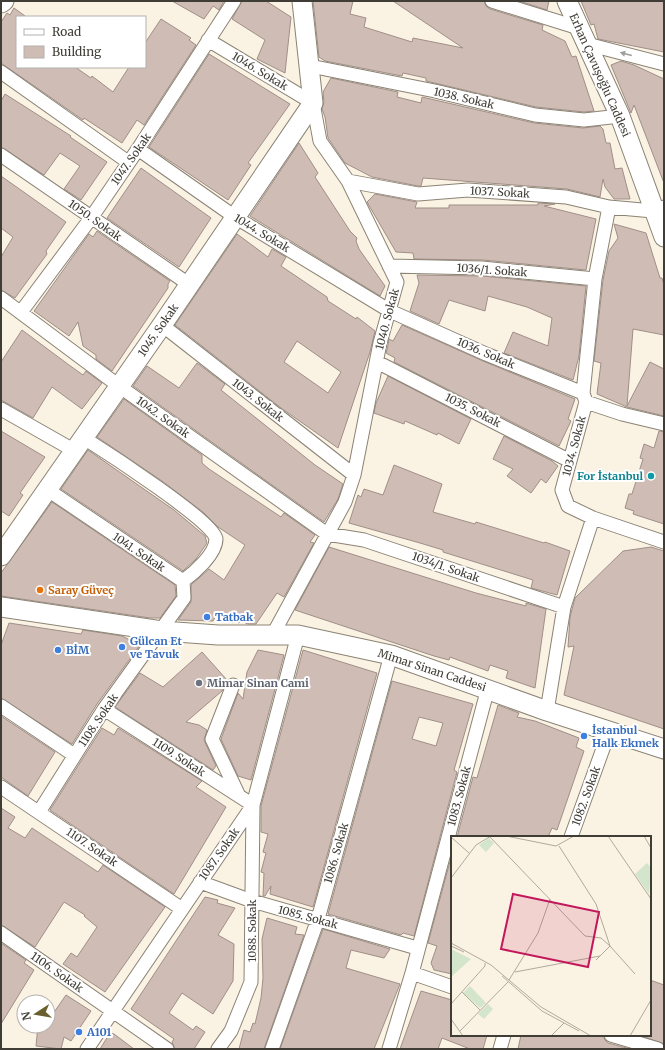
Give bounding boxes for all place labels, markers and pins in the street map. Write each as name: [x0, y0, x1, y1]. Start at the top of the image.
place label: For İstanbul: [577, 469, 643, 483]
marker: For İstanbul: [646, 471, 656, 481]
place label: Saray Güveç: [48, 583, 114, 597]
marker: Saray Güveç: [35, 585, 45, 595]
place label: Tatbak: [215, 610, 254, 624]
marker: Tatbak: [202, 612, 212, 622]
place label: Gülcan Et ve Tavuk: [129, 634, 182, 661]
marker: Gülcan Et ve Tavuk: [117, 642, 127, 652]
place label: BİM: [66, 643, 90, 657]
marker: BİM: [53, 645, 63, 655]
place label: Mimar Sinan Cami: [207, 676, 309, 690]
marker: Mimar Sinan Cami: [194, 678, 204, 688]
place label: İstanbul Halk Ekmek: [592, 723, 660, 750]
marker: İstanbul Halk Ekmek: [579, 731, 589, 741]
place label: A101: [86, 1025, 111, 1039]
marker: A101: [74, 1027, 84, 1037]

